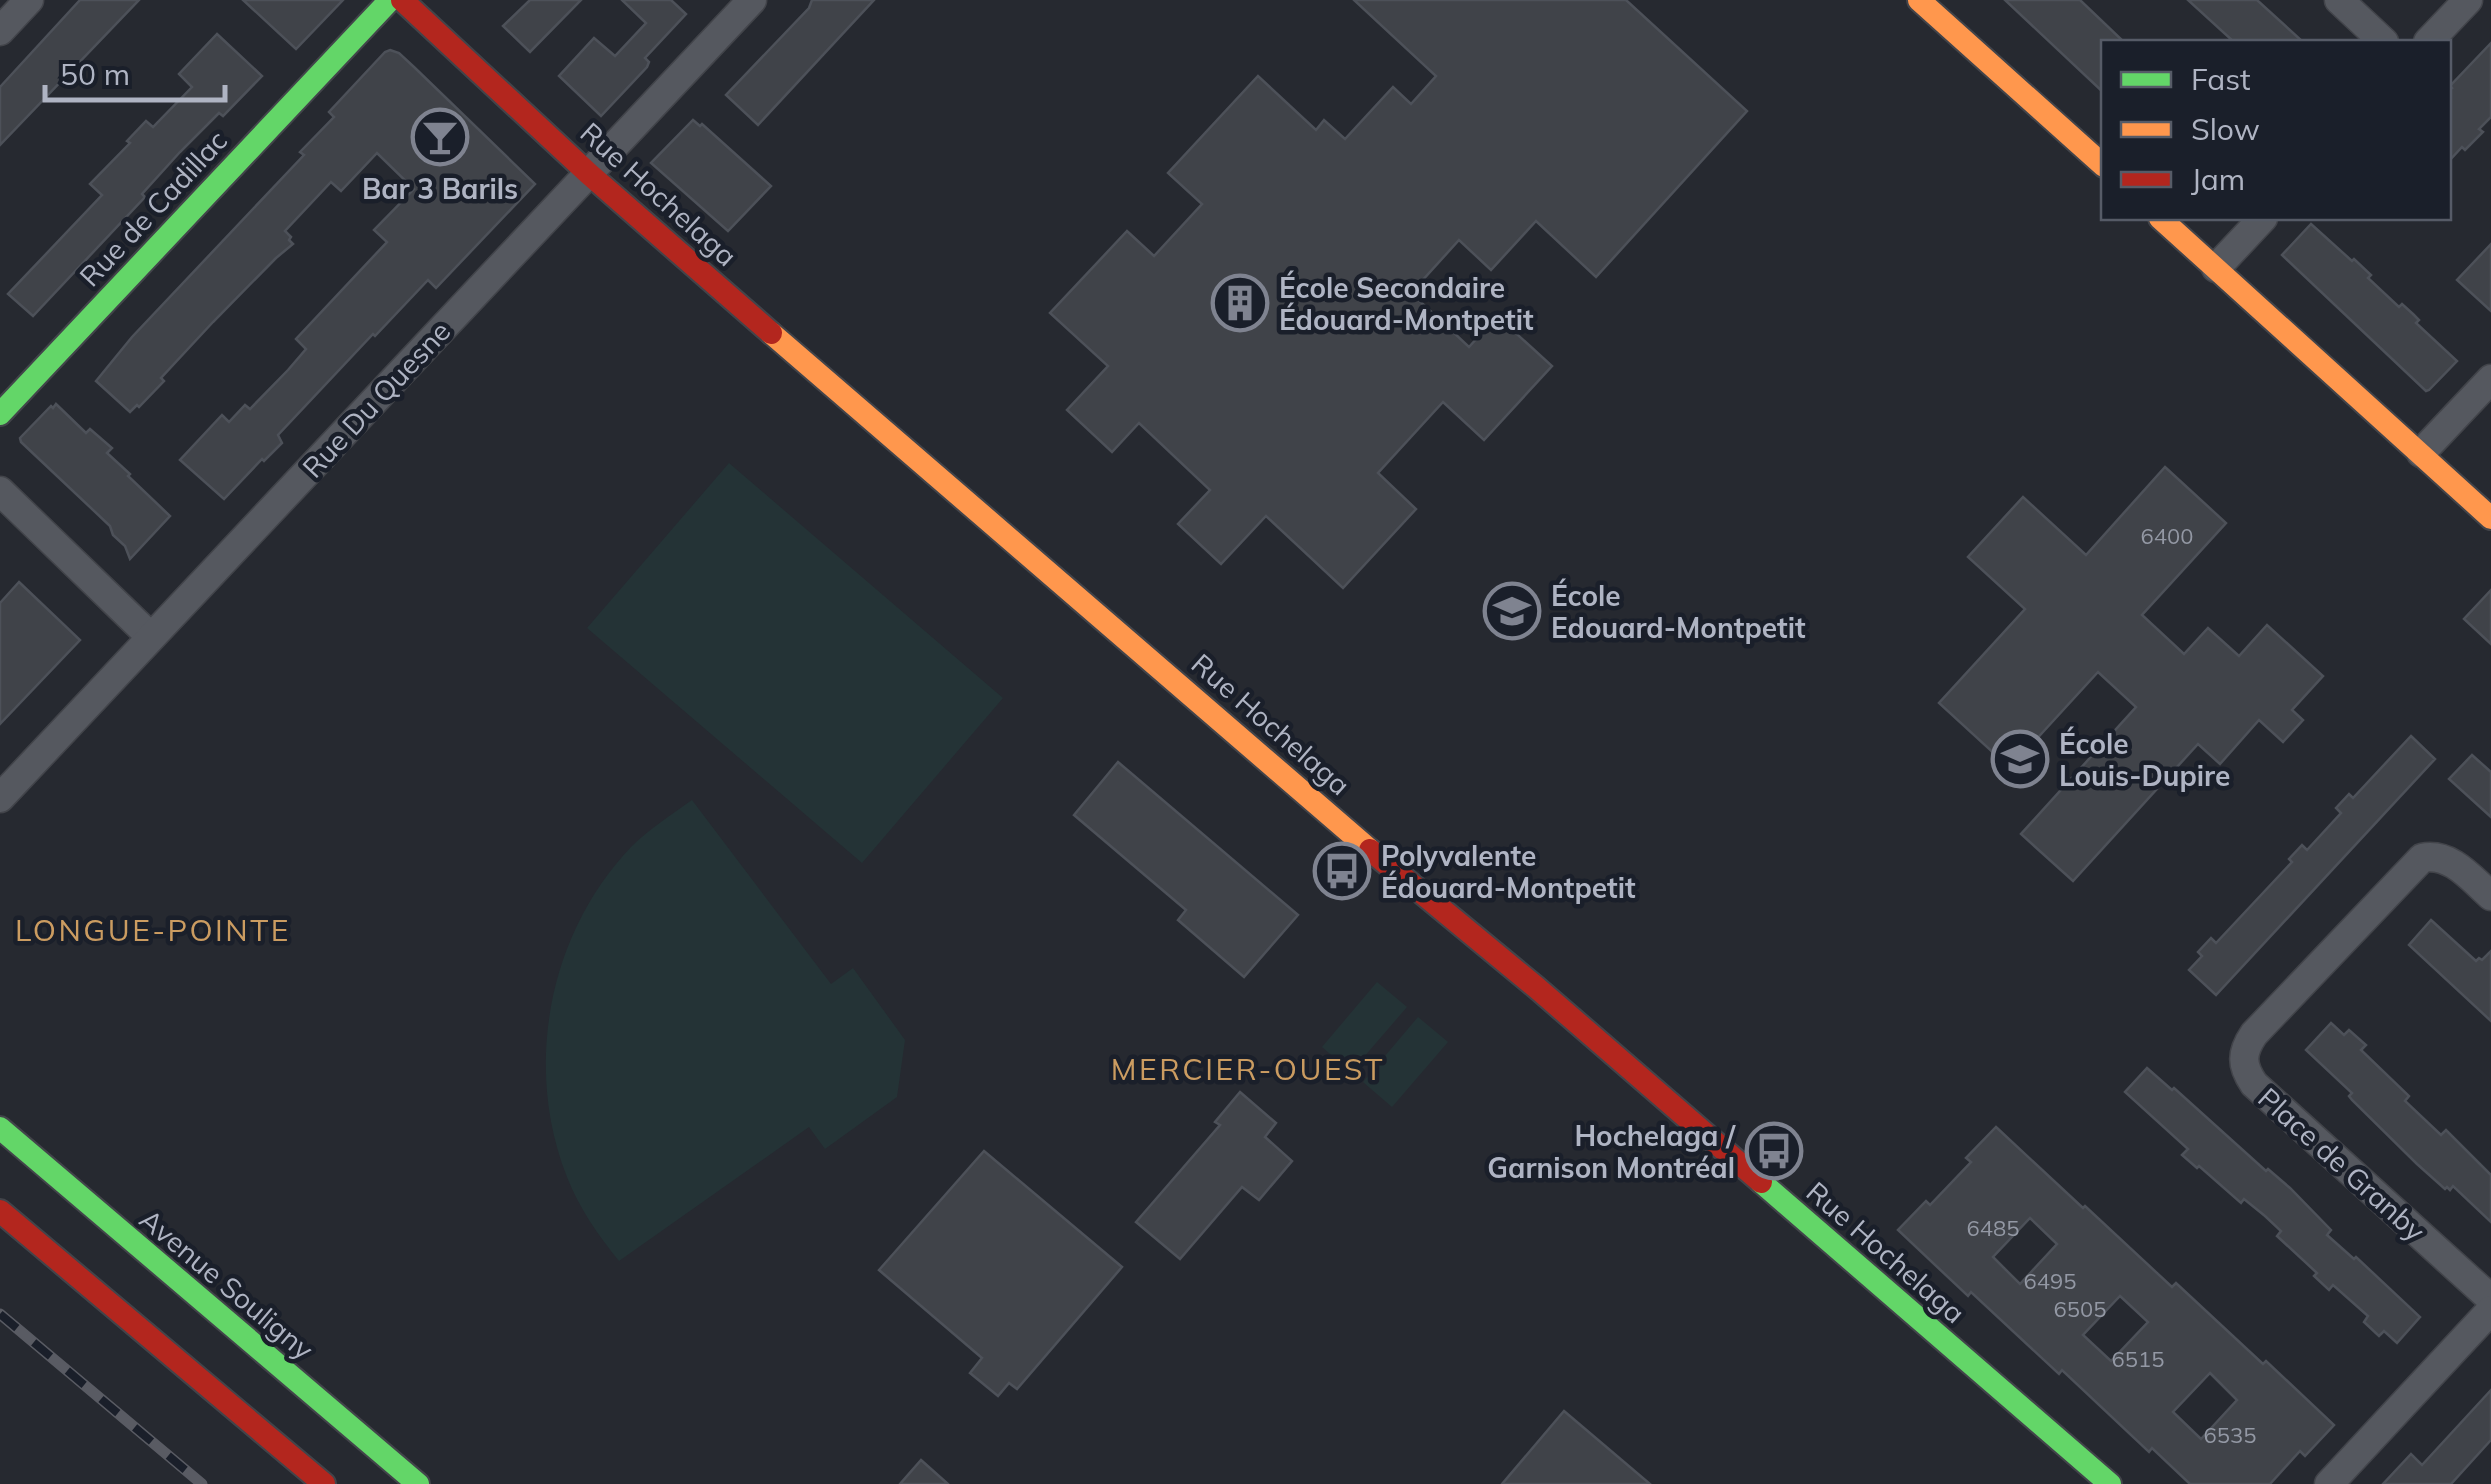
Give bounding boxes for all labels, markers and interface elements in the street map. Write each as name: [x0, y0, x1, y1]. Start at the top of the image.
scale bar: [45, 40, 225, 102]
legend: [2101, 40, 2451, 220]
text: 50 m: [60, 55, 130, 93]
text: Fast: [2191, 60, 2251, 98]
bar icon: Bar 3 Barils: [410, 107, 470, 167]
text: Slow: [2191, 110, 2260, 148]
street label: Rue Hochelaga: [574, 115, 744, 273]
street label: Rue de Cadillac: [72, 123, 234, 293]
text: Jam: [2191, 160, 2245, 198]
place label: Bar 3 Barils: [362, 171, 518, 206]
place label: École Secondaire Édouard-Montpetit: [1279, 270, 1534, 337]
building icon: École Secondaire Édouard-Montpetit: [1210, 273, 1270, 333]
street label: Rue Du Quesne: [295, 314, 457, 484]
house number: 6400: [2141, 522, 2193, 550]
place label: École Edouard-Montpetit: [1551, 578, 1806, 645]
school or university icon: École Edouard-Montpetit: [1482, 581, 1542, 641]
street label: Rue Hochelaga: [1185, 646, 1357, 802]
place label: École Louis-Dupire: [2059, 726, 2230, 793]
school or university icon: École Louis-Dupire: [1990, 729, 2050, 789]
place label: Polyvalente Édouard-Montpetit: [1381, 838, 1636, 905]
bus stop icon: Polyvalente Édouard-Montpetit: [1312, 841, 1372, 901]
district label: LONGUE-POINTE: [15, 911, 291, 949]
district label: MERCIER-OUEST: [1111, 1050, 1385, 1088]
street label: Place de Granby: [2251, 1080, 2433, 1248]
place label: Hochelaga / Garnison Montréal: [1487, 1118, 1736, 1185]
bus stop icon: Hochelaga / Garnison Montréal: [1744, 1121, 1804, 1181]
street label: Rue Hochelaga: [1800, 1174, 1972, 1330]
street label: Avenue Souligny: [133, 1201, 321, 1367]
house number: 6485: [1967, 1214, 2019, 1242]
house number: 6495: [2024, 1267, 2076, 1295]
house number: 6505: [2054, 1295, 2106, 1323]
house number: 6515: [2112, 1345, 2164, 1373]
house number: 6535: [2204, 1421, 2256, 1449]

